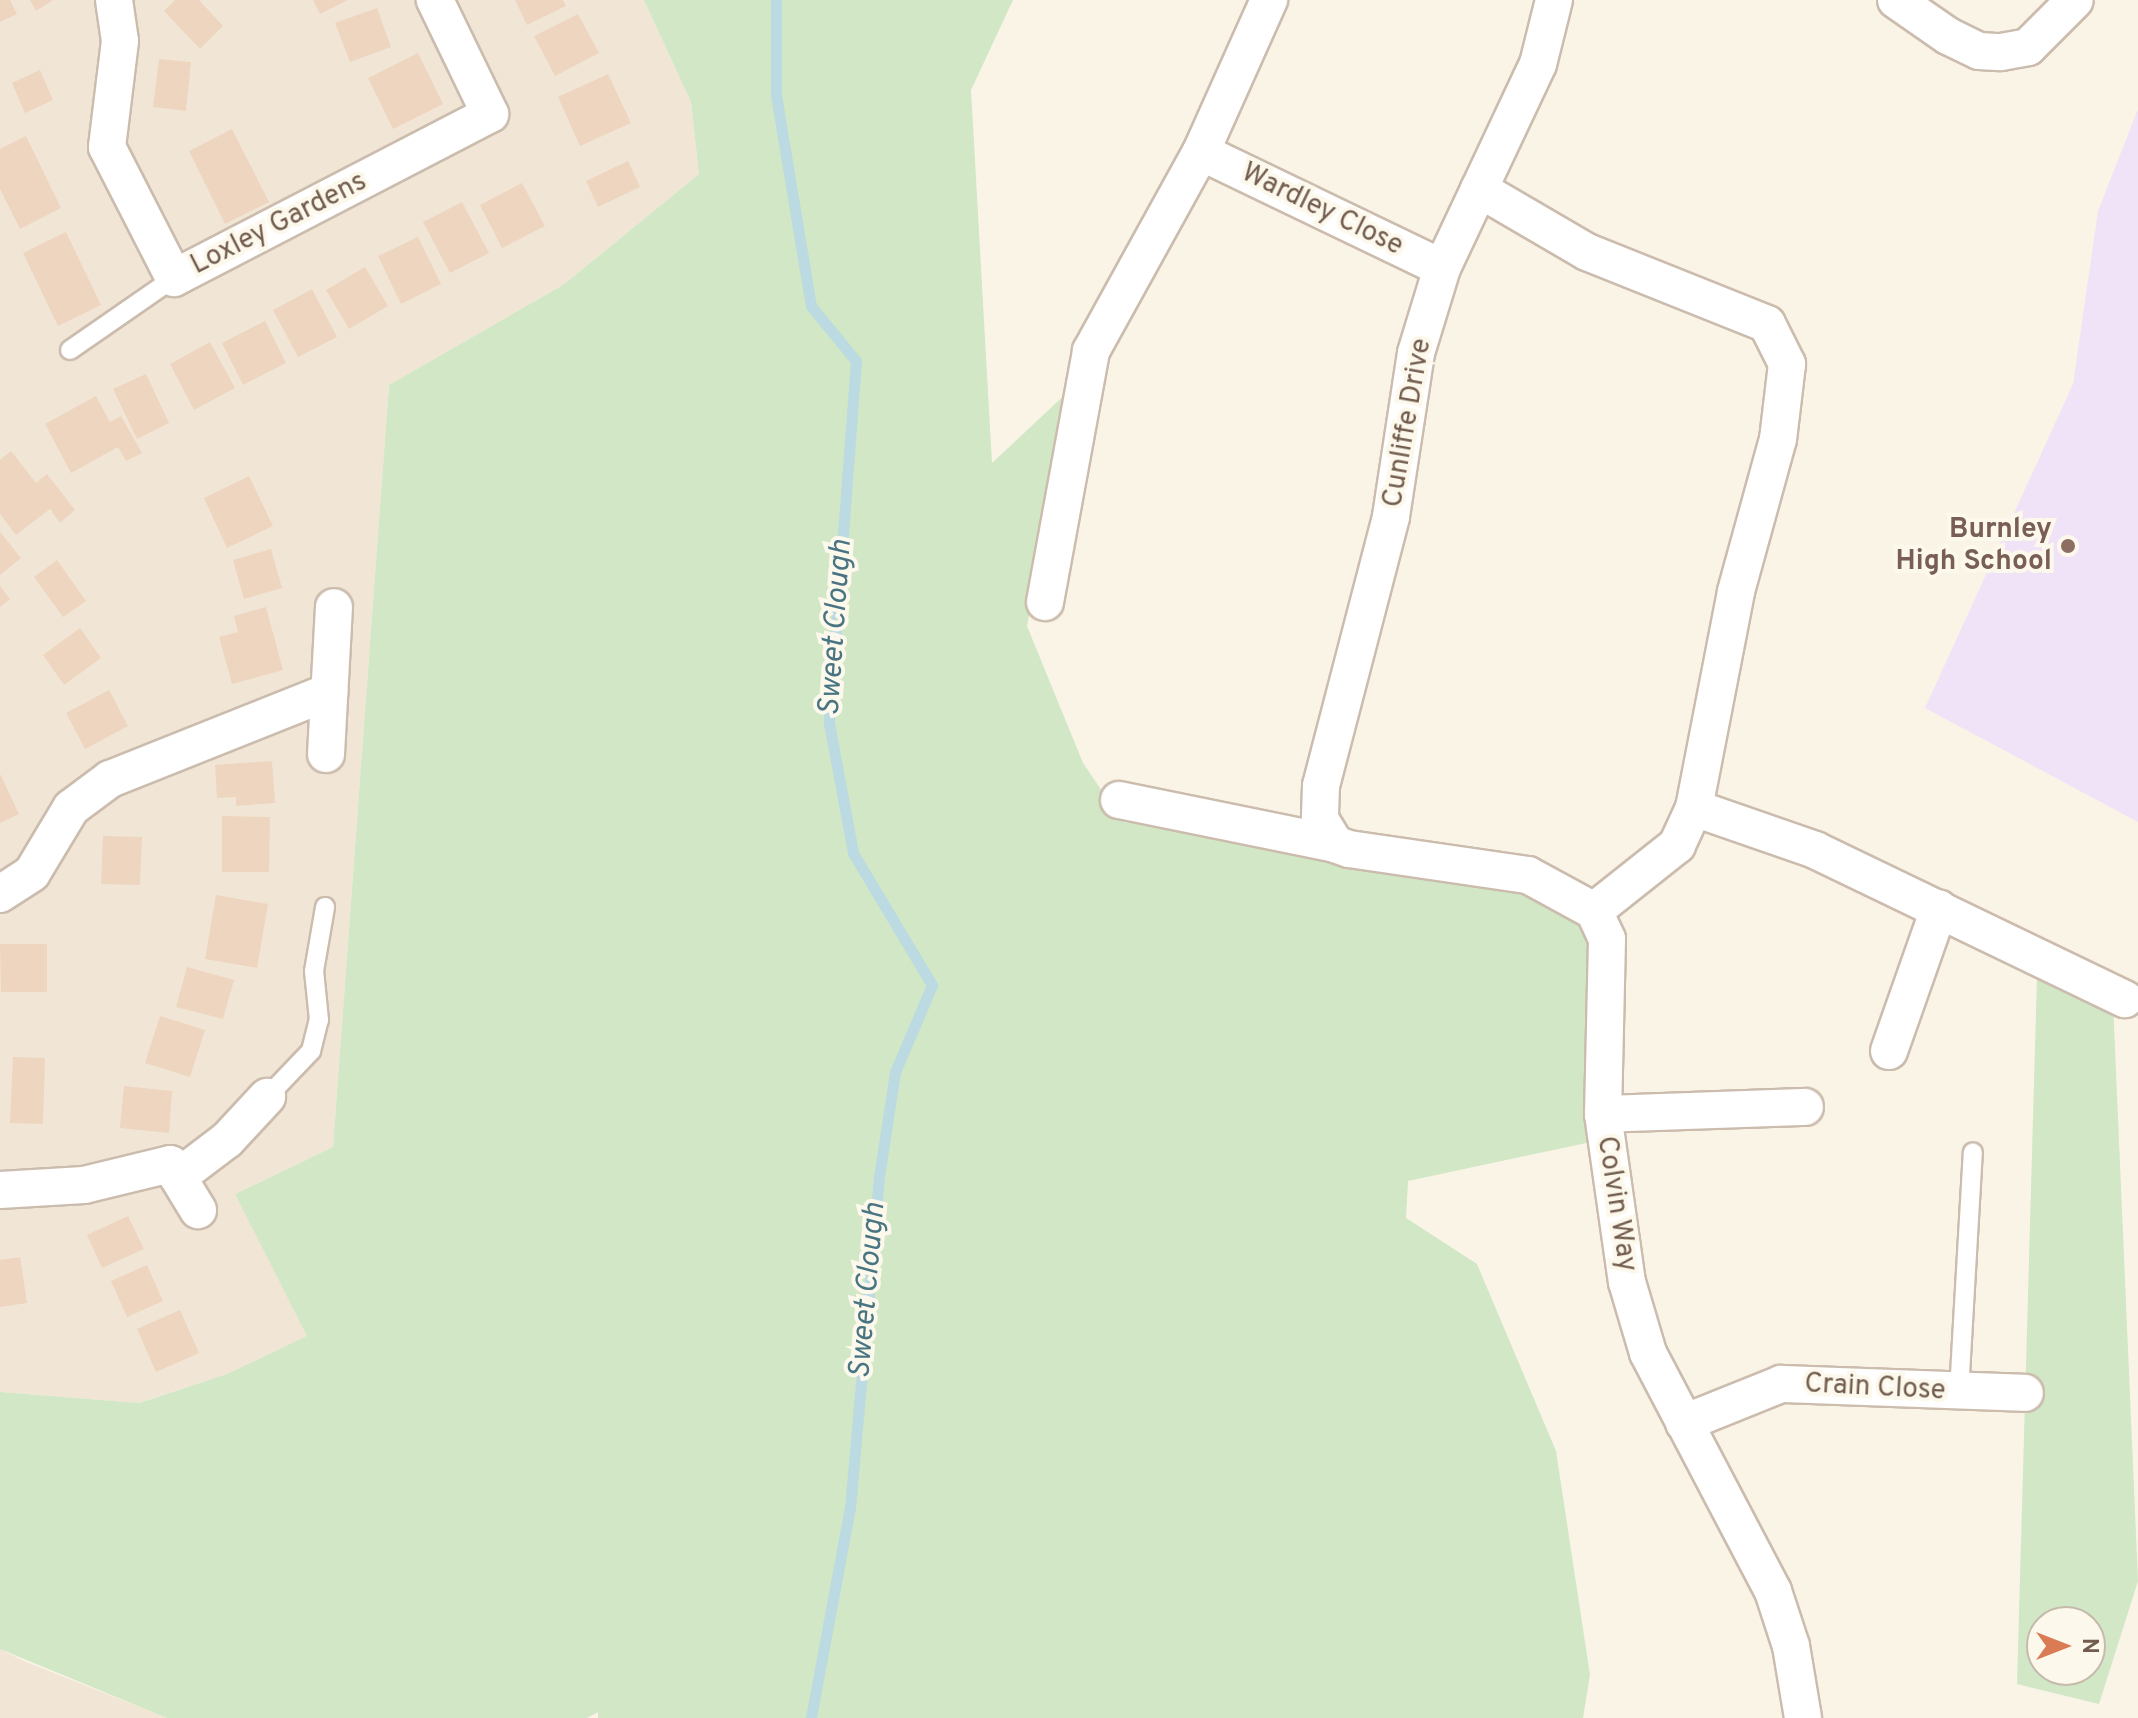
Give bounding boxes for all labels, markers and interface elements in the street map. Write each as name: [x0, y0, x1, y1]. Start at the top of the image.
street label: Wardley Close: [1236, 156, 1408, 264]
street label: Loxley Gardens: [185, 165, 373, 283]
street label: Cunliffe Drive: [1377, 336, 1439, 510]
place label: Burnley High School: [1896, 513, 2052, 579]
marker: Burnley High School: [2059, 537, 2077, 555]
water label: Sweet Clough: [813, 539, 861, 717]
street label: Colvin Way: [1589, 1134, 1643, 1274]
water label: Sweet Clough: [843, 1201, 895, 1381]
street label: Crain Close: [1804, 1368, 1946, 1408]
north arrow: [2026, 1606, 2106, 1686]
text: N: [2075, 1638, 2102, 1654]

